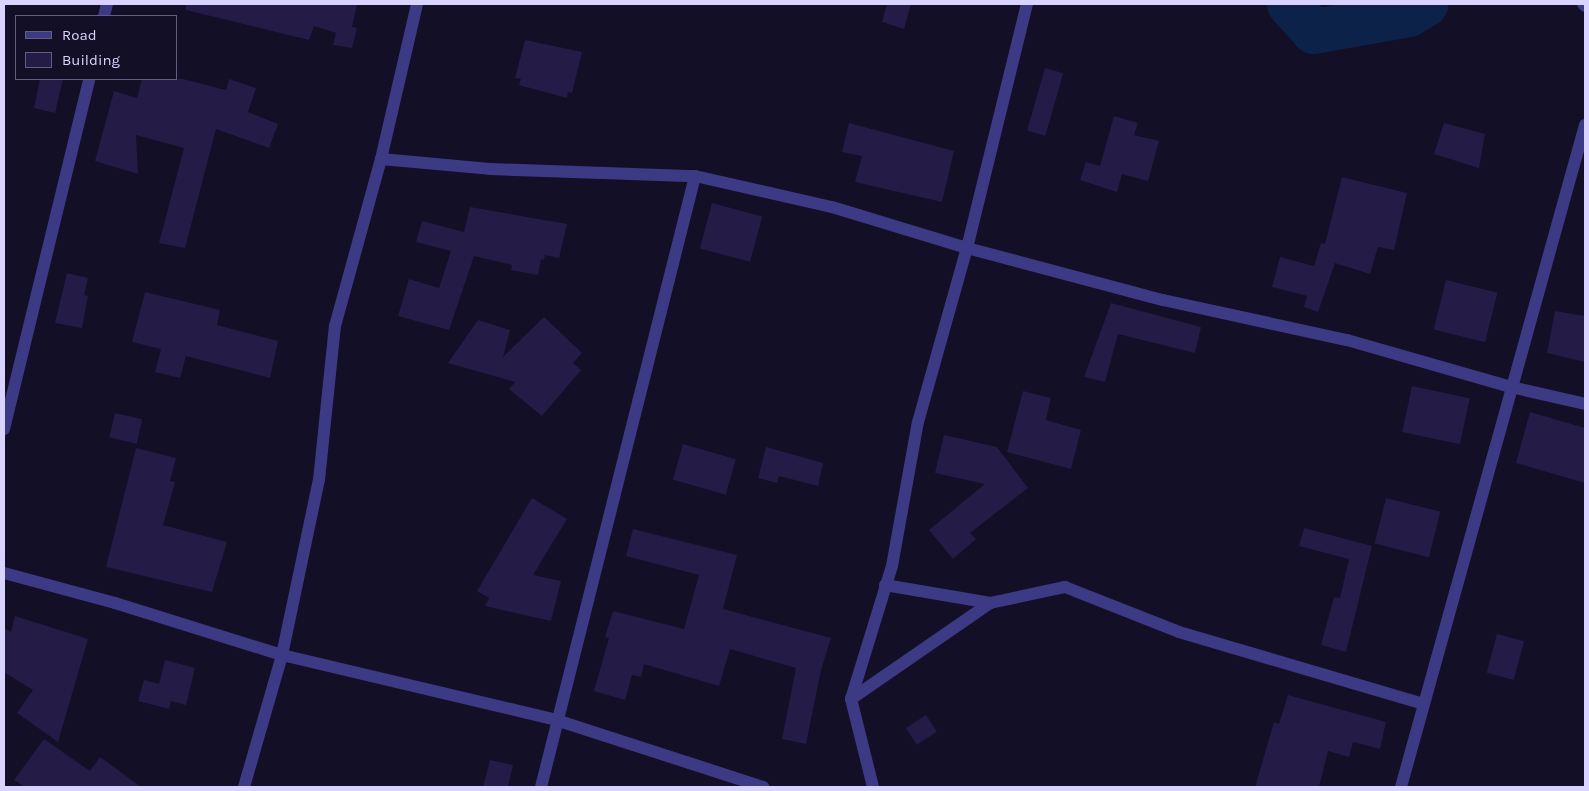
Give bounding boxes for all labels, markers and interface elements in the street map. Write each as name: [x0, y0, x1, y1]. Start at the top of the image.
legend: [15, 15, 178, 80]
text: Road: [62, 26, 97, 44]
text: Building: [62, 51, 120, 69]

